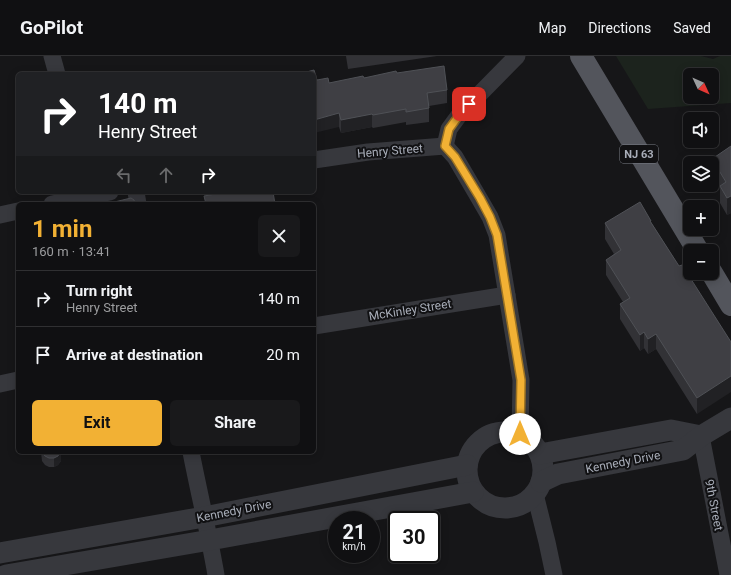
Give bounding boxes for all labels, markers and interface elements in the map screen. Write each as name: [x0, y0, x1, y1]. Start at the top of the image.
text: GoPilot: [20, 16, 83, 39]
text: Map: [539, 20, 566, 36]
text: Directions: [588, 20, 651, 36]
text: Saved: [673, 20, 711, 36]
north arrow: [683, 68, 719, 104]
map controls: [683, 68, 719, 280]
text: 140 m: [98, 87, 177, 120]
pin: [452, 87, 486, 121]
icon: right: [32, 88, 84, 140]
icon: arrive: [458, 93, 480, 115]
button: sound: [683, 112, 719, 148]
text: Henry Street: [98, 121, 197, 142]
street label: Henry Street: [356, 141, 424, 161]
road number: NJ 63: [620, 145, 658, 163]
button: layers: [683, 156, 719, 192]
icon: left: [113, 164, 135, 186]
icon: ahead: [155, 164, 177, 186]
icon: right: [197, 164, 219, 186]
button: +: [683, 200, 719, 236]
text: 1 min: [32, 215, 92, 243]
button: close: [258, 215, 300, 257]
text: 160 m · 13:41: [32, 244, 111, 259]
button: −: [683, 244, 719, 280]
text: Turn right: [66, 282, 132, 300]
icon: right: [32, 288, 54, 310]
text: 140 m: [258, 290, 300, 308]
street label: McKinley Street: [368, 297, 452, 323]
text: Henry Street: [66, 300, 138, 315]
icon: arrive: [32, 344, 54, 366]
text: Arrive at destination: [66, 346, 203, 364]
text: 20 m: [266, 346, 300, 364]
button: Exit: [32, 400, 162, 446]
button: Share: [170, 400, 300, 446]
position arrow: [499, 413, 541, 455]
street label: Kennedy Drive: [584, 448, 662, 476]
street label: 9th Street: [702, 478, 726, 532]
street label: Kennedy Drive: [195, 497, 273, 525]
speed limit sign: 30: [388, 511, 440, 563]
text: 21: [343, 520, 365, 544]
text: km/h: [342, 541, 366, 552]

